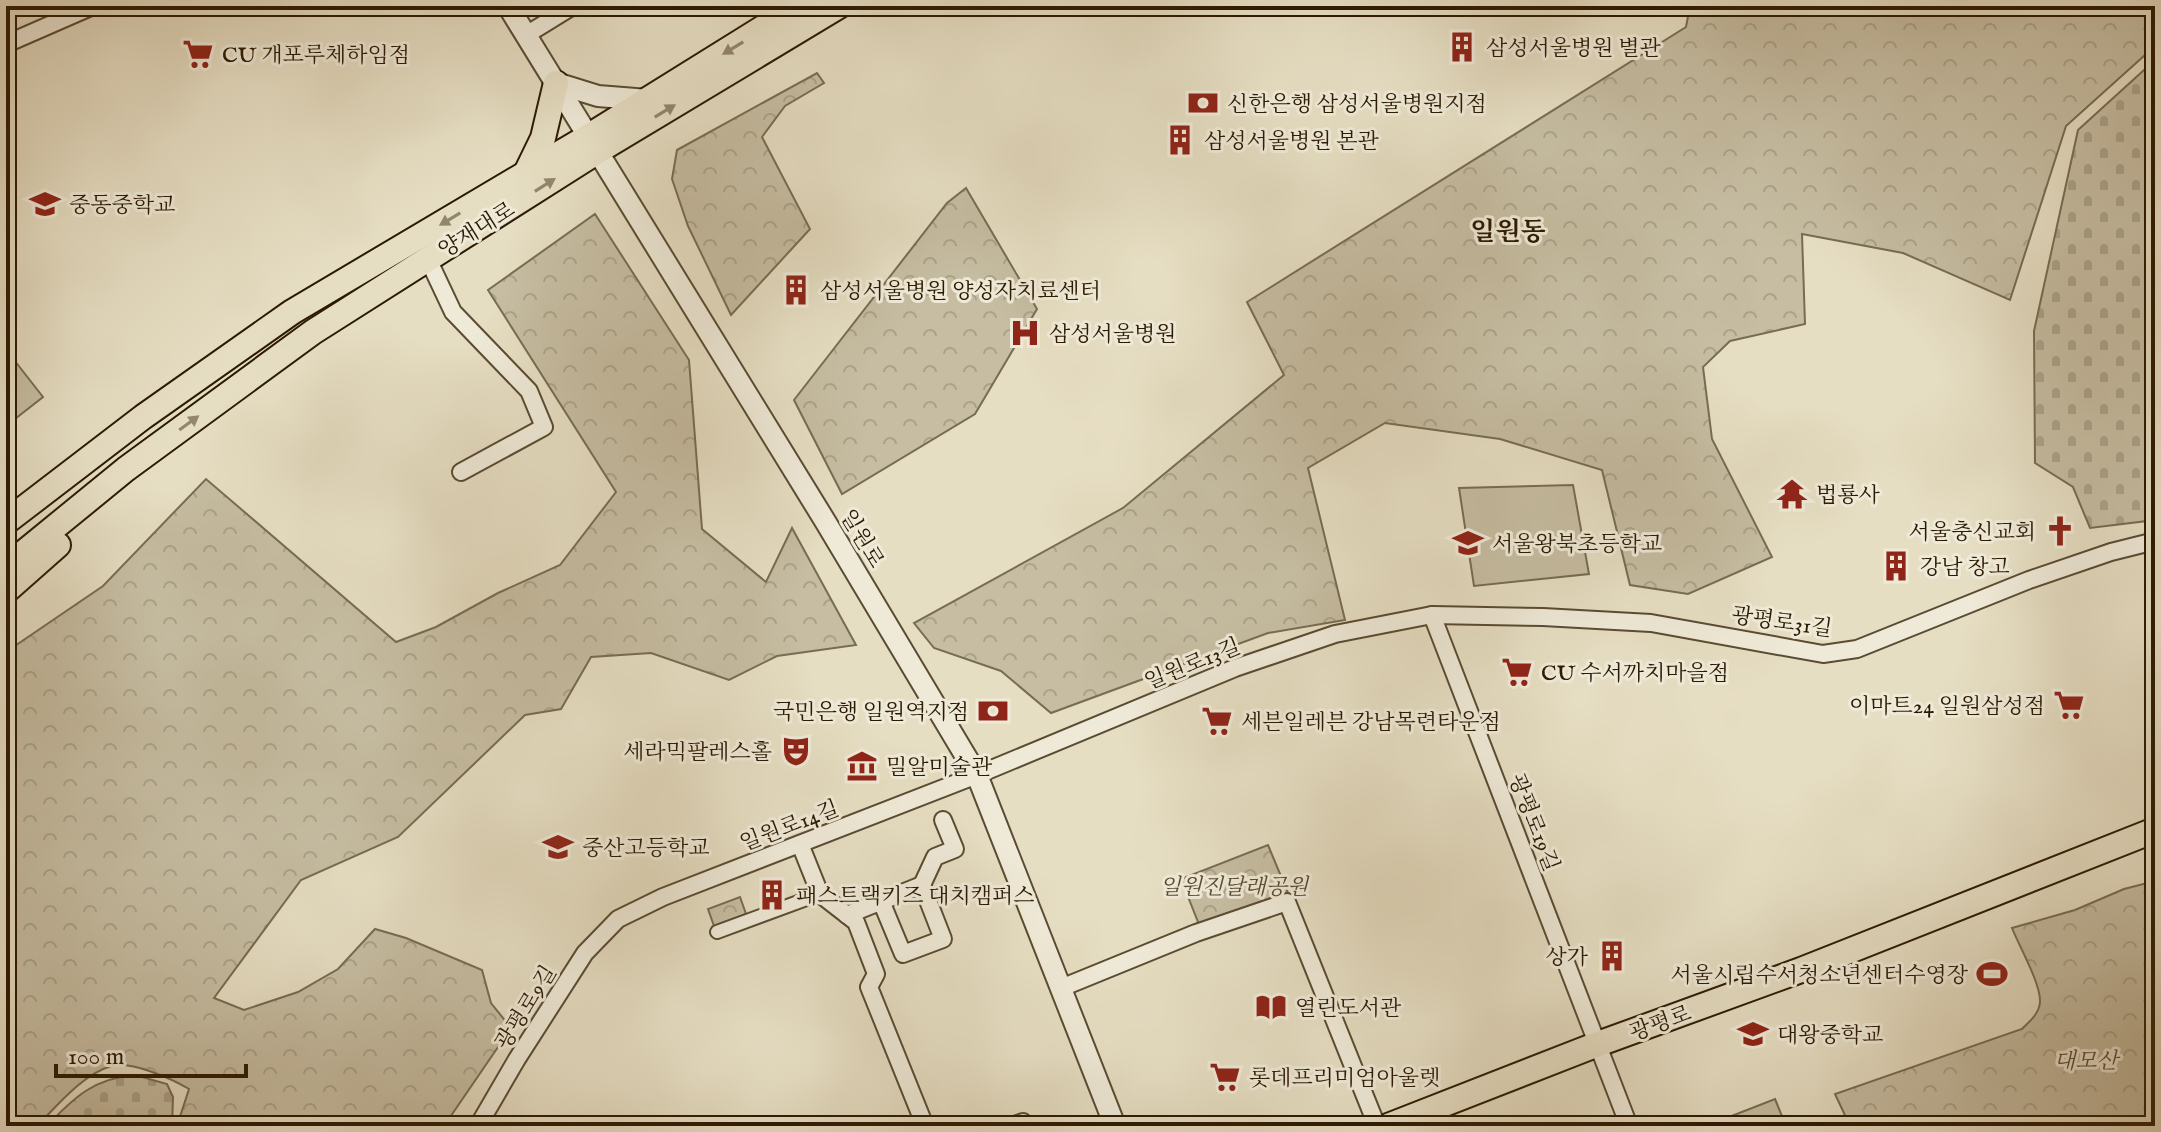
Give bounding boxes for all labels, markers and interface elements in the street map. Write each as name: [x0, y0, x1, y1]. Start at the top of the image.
building icon: 삼성서울병원 별관: [1445, 30, 1479, 64]
place label: 삼성서울병원 별관: [1486, 35, 1662, 63]
supermarket icon: CU 개포루체하임점: [181, 37, 215, 71]
one-way arrow: [722, 41, 744, 55]
place label: CU 개포루체하임점: [222, 42, 410, 70]
bank icon: 신한은행 삼성서울병원지점: [1186, 86, 1220, 120]
place label: 신한은행 삼성서울병원지점: [1227, 91, 1487, 119]
one-way arrow: [654, 104, 676, 118]
building icon: 삼성서울병원 본관: [1163, 123, 1197, 157]
place label: 삼성서울병원 본관: [1204, 128, 1380, 156]
one-way arrow: [534, 178, 555, 193]
school or university icon: 중동중학교: [28, 187, 62, 221]
place label: 중동중학교: [69, 192, 175, 220]
street label: 양재대로: [434, 196, 521, 265]
one-way arrow: [439, 212, 461, 226]
district label: 일원동: [1470, 216, 1546, 249]
building icon: 삼성서울병원 양성자치료센터: [779, 273, 813, 307]
place label: 삼성서울병원 양성자치료센터: [820, 278, 1101, 306]
hospital icon: 삼성서울병원: [1008, 316, 1042, 350]
place label: 삼성서울병원: [1049, 321, 1177, 349]
one-way arrow: [178, 416, 199, 431]
temple icon: 법룡사: [1775, 477, 1809, 511]
place label: 법룡사: [1816, 482, 1881, 510]
street label: 일원로: [833, 504, 890, 574]
church icon: 서울충신교회: [2043, 514, 2077, 548]
place label: 서울충신교회: [1908, 519, 2036, 547]
school or university icon: 서울왕북초등학교: [1451, 526, 1485, 560]
place label: 서울왕북초등학교: [1492, 531, 1662, 559]
building icon: 강남 창고: [1879, 549, 1913, 583]
place label: 강남 창고: [1920, 554, 2010, 582]
street label: 광평로31길: [1730, 602, 1834, 644]
street label: 일원로13길: [1140, 633, 1245, 697]
supermarket icon: CU 수서까치마을점: [1500, 655, 1534, 689]
place label: CU 수서까치마을점: [1541, 660, 1729, 688]
supermarket icon: 이마트24 일원삼성점: [2052, 688, 2086, 722]
place label: 이마트24 일원삼성점: [1849, 693, 2045, 721]
bank icon: 국민은행 일원역지점: [976, 694, 1010, 728]
place label: 국민은행 일원역지점: [773, 699, 969, 727]
supermarket icon: 세븐일레븐 강남목련타운점: [1200, 704, 1234, 738]
place label: 세븐일레븐 강남목련타운점: [1241, 709, 1501, 737]
theatre icon: 세라믹팔레스홀: [779, 734, 813, 768]
place label: 세라믹팔레스홀: [623, 739, 772, 767]
museum icon: 밀알미술관: [845, 749, 879, 783]
place label: 밀알미술관: [886, 754, 993, 782]
street label: 광평로19길: [1502, 770, 1565, 876]
street label: 일원로14길: [736, 795, 843, 859]
school or university icon: 중산고등학교: [541, 830, 575, 864]
place label: 중산고등학교: [582, 835, 710, 863]
park label: 일원진달래공원: [1160, 874, 1310, 902]
building icon: 패스트랙키즈 대치캠퍼스: [755, 878, 789, 912]
place label: 패스트랙키즈 대치캠퍼스: [796, 883, 1035, 911]
building icon: 상가: [1595, 939, 1629, 973]
place label: 상가: [1545, 944, 1589, 972]
sports icon: 서울시립수서청소년센터수영장: [1975, 957, 2009, 991]
street label: 광평로9길: [490, 961, 564, 1056]
place label: 서울시립수서청소년센터수영장: [1670, 962, 1969, 990]
library icon: 열린도서관: [1254, 990, 1288, 1024]
place label: 열린도서관: [1295, 995, 1402, 1023]
street label: 광평로: [1626, 1000, 1695, 1048]
school or university icon: 대왕중학교: [1736, 1017, 1770, 1051]
place label: 대왕중학교: [1777, 1022, 1883, 1050]
scale bar: [56, 1028, 246, 1078]
text: 100 m: [68, 1042, 124, 1073]
park label: 대모산: [2054, 1048, 2121, 1076]
supermarket icon: 롯데프리미엄아울렛: [1208, 1060, 1242, 1094]
place label: 롯데프리미엄아울렛: [1249, 1065, 1440, 1093]

